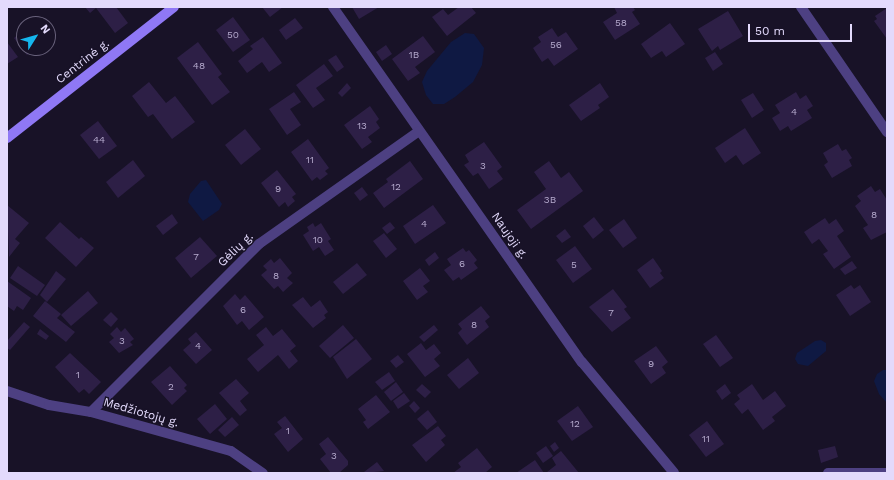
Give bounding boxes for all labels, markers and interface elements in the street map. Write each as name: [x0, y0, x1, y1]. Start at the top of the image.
north arrow: [16, 16, 56, 56]
scale bar: [750, 16, 854, 42]
house number: 58: [615, 17, 627, 29]
text: N: [38, 22, 53, 36]
text: 50 m: [755, 24, 785, 38]
house number: 50: [227, 29, 239, 41]
street label: Centrinė g.: [53, 37, 113, 87]
house number: 56: [550, 39, 562, 51]
house number: 1B: [409, 49, 419, 61]
house number: 48: [193, 60, 205, 72]
house number: 4: [791, 106, 797, 118]
house number: 13: [357, 120, 367, 132]
house number: 44: [93, 134, 105, 146]
house number: 11: [306, 154, 314, 166]
house number: 3: [480, 160, 486, 172]
house number: 12: [391, 181, 401, 193]
house number: 9: [275, 183, 281, 195]
house number: 3B: [544, 194, 556, 206]
house number: 8: [871, 209, 877, 221]
street label: Naujoji g.: [488, 210, 530, 262]
house number: 4: [421, 218, 427, 230]
street label: Gėlių g.: [215, 230, 257, 270]
house number: 10: [313, 234, 323, 246]
house number: 7: [193, 251, 199, 263]
house number: 6: [459, 258, 465, 270]
house number: 5: [571, 259, 577, 271]
house number: 8: [273, 270, 279, 282]
house number: 6: [240, 304, 246, 316]
house number: 7: [608, 307, 614, 319]
house number: 8: [471, 319, 477, 331]
house number: 3: [119, 335, 125, 347]
house number: 4: [195, 340, 201, 352]
house number: 9: [648, 358, 654, 370]
house number: 1: [76, 369, 80, 381]
house number: 2: [168, 381, 174, 393]
street label: Medžiotojų g.: [102, 395, 180, 431]
house number: 12: [570, 418, 580, 430]
house number: 1: [286, 425, 290, 437]
house number: 11: [702, 433, 710, 445]
house number: 3: [331, 450, 337, 462]

